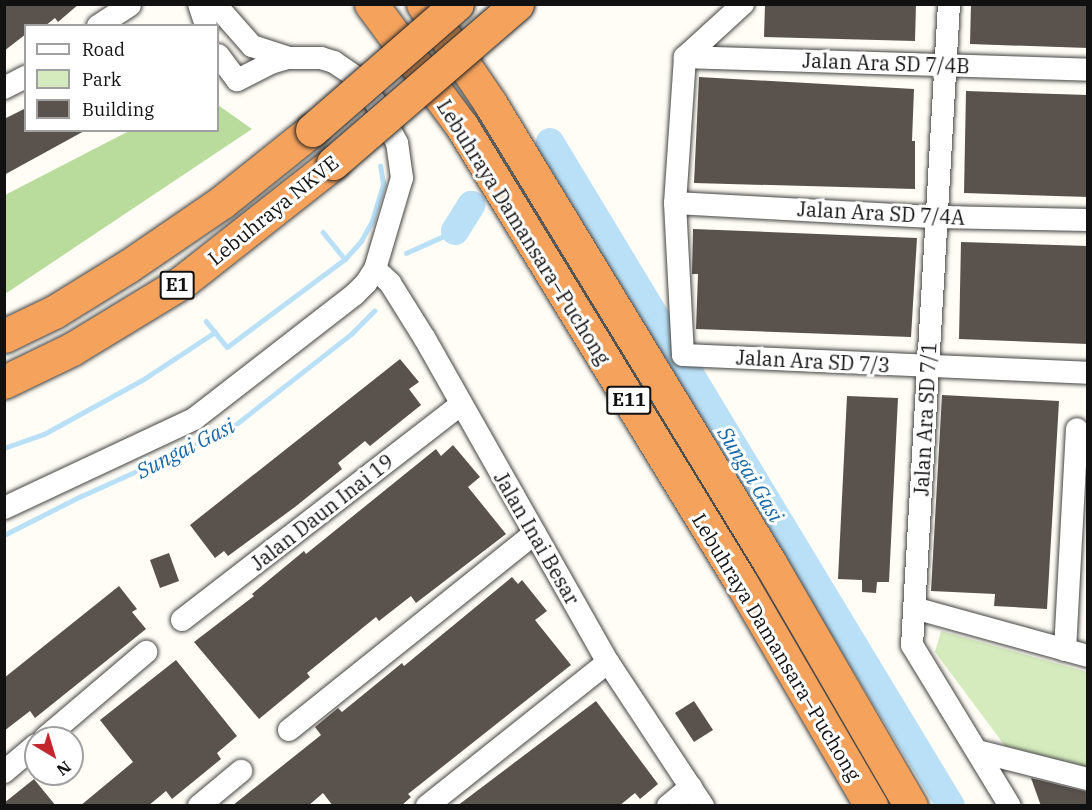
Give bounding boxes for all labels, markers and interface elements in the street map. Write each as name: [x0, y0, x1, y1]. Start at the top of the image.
legend: [24, 24, 219, 132]
text: Road: [82, 38, 125, 61]
street label: Jalan Ara SD 7/4B: [802, 48, 970, 78]
text: Park: [82, 68, 121, 91]
street label: Lebuhraya Damansara–Puchong: [432, 95, 616, 369]
text: Building: [82, 98, 154, 121]
street label: Lebuhraya NKVE: [203, 150, 343, 270]
street label: Jalan Ara SD 7/4A: [796, 197, 966, 229]
road number: E1: [159, 270, 195, 300]
street label: Jalan Ara SD 7/1: [909, 341, 941, 497]
street label: Jalan Ara SD 7/3: [735, 345, 891, 377]
road number: E11: [605, 385, 653, 415]
water label: Sungai Gasi: [132, 412, 238, 484]
water label: Sungai Gasi: [713, 422, 789, 526]
street label: Jalan Daun Inai 19: [246, 449, 398, 575]
street label: Jalan Inai Besar: [489, 467, 585, 609]
street label: Lebuhraya Damansara–Puchong: [688, 509, 866, 785]
north arrow: [24, 726, 84, 786]
text: N: [53, 757, 75, 780]

